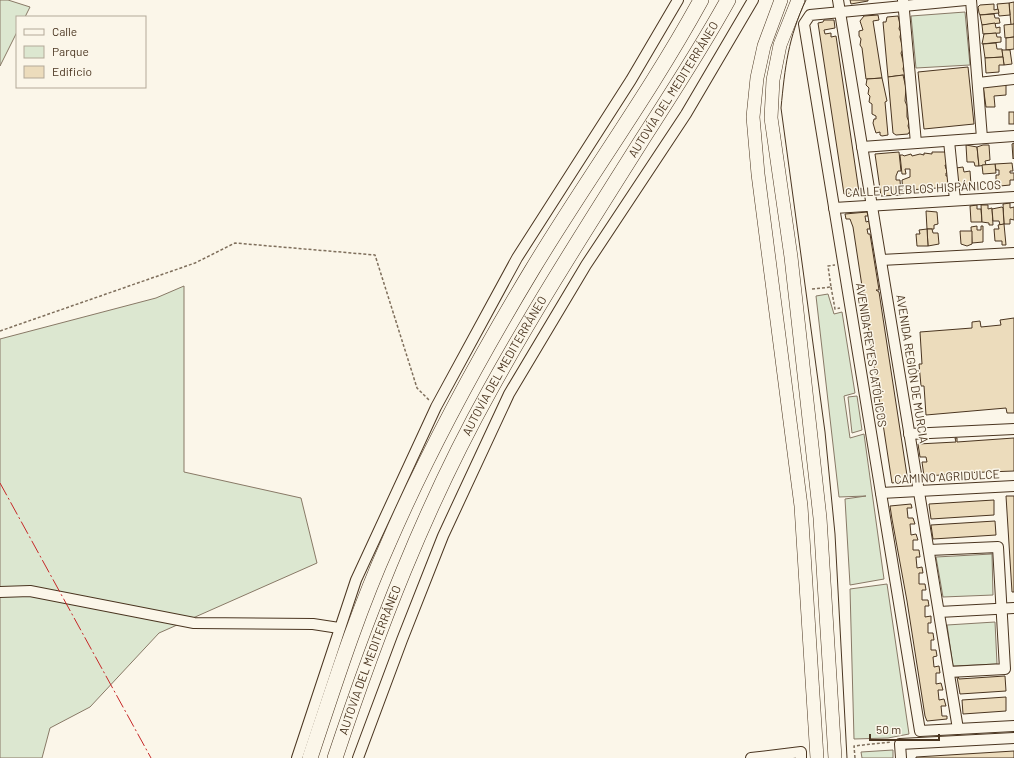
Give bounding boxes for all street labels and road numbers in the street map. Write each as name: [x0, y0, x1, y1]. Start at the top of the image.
street label: AUTOVÍA DEL MEDITERRÁNEO: [625, 18, 720, 160]
street label: CALLE PUEBLOS HISPÁNICOS: [845, 177, 1001, 199]
street label: AVENIDA REYES CATÓLICOS: [854, 282, 890, 428]
street label: AUTOVÍA DEL MEDITERRÁNEO: [459, 293, 549, 438]
street label: AVENIDA REGIÓN DE MURCIA: [894, 293, 932, 444]
street label: CAMINO AGRIDULCE: [894, 466, 1000, 486]
street label: AUTOVÍA DEL MEDITERRÁNEO: [335, 583, 403, 736]

